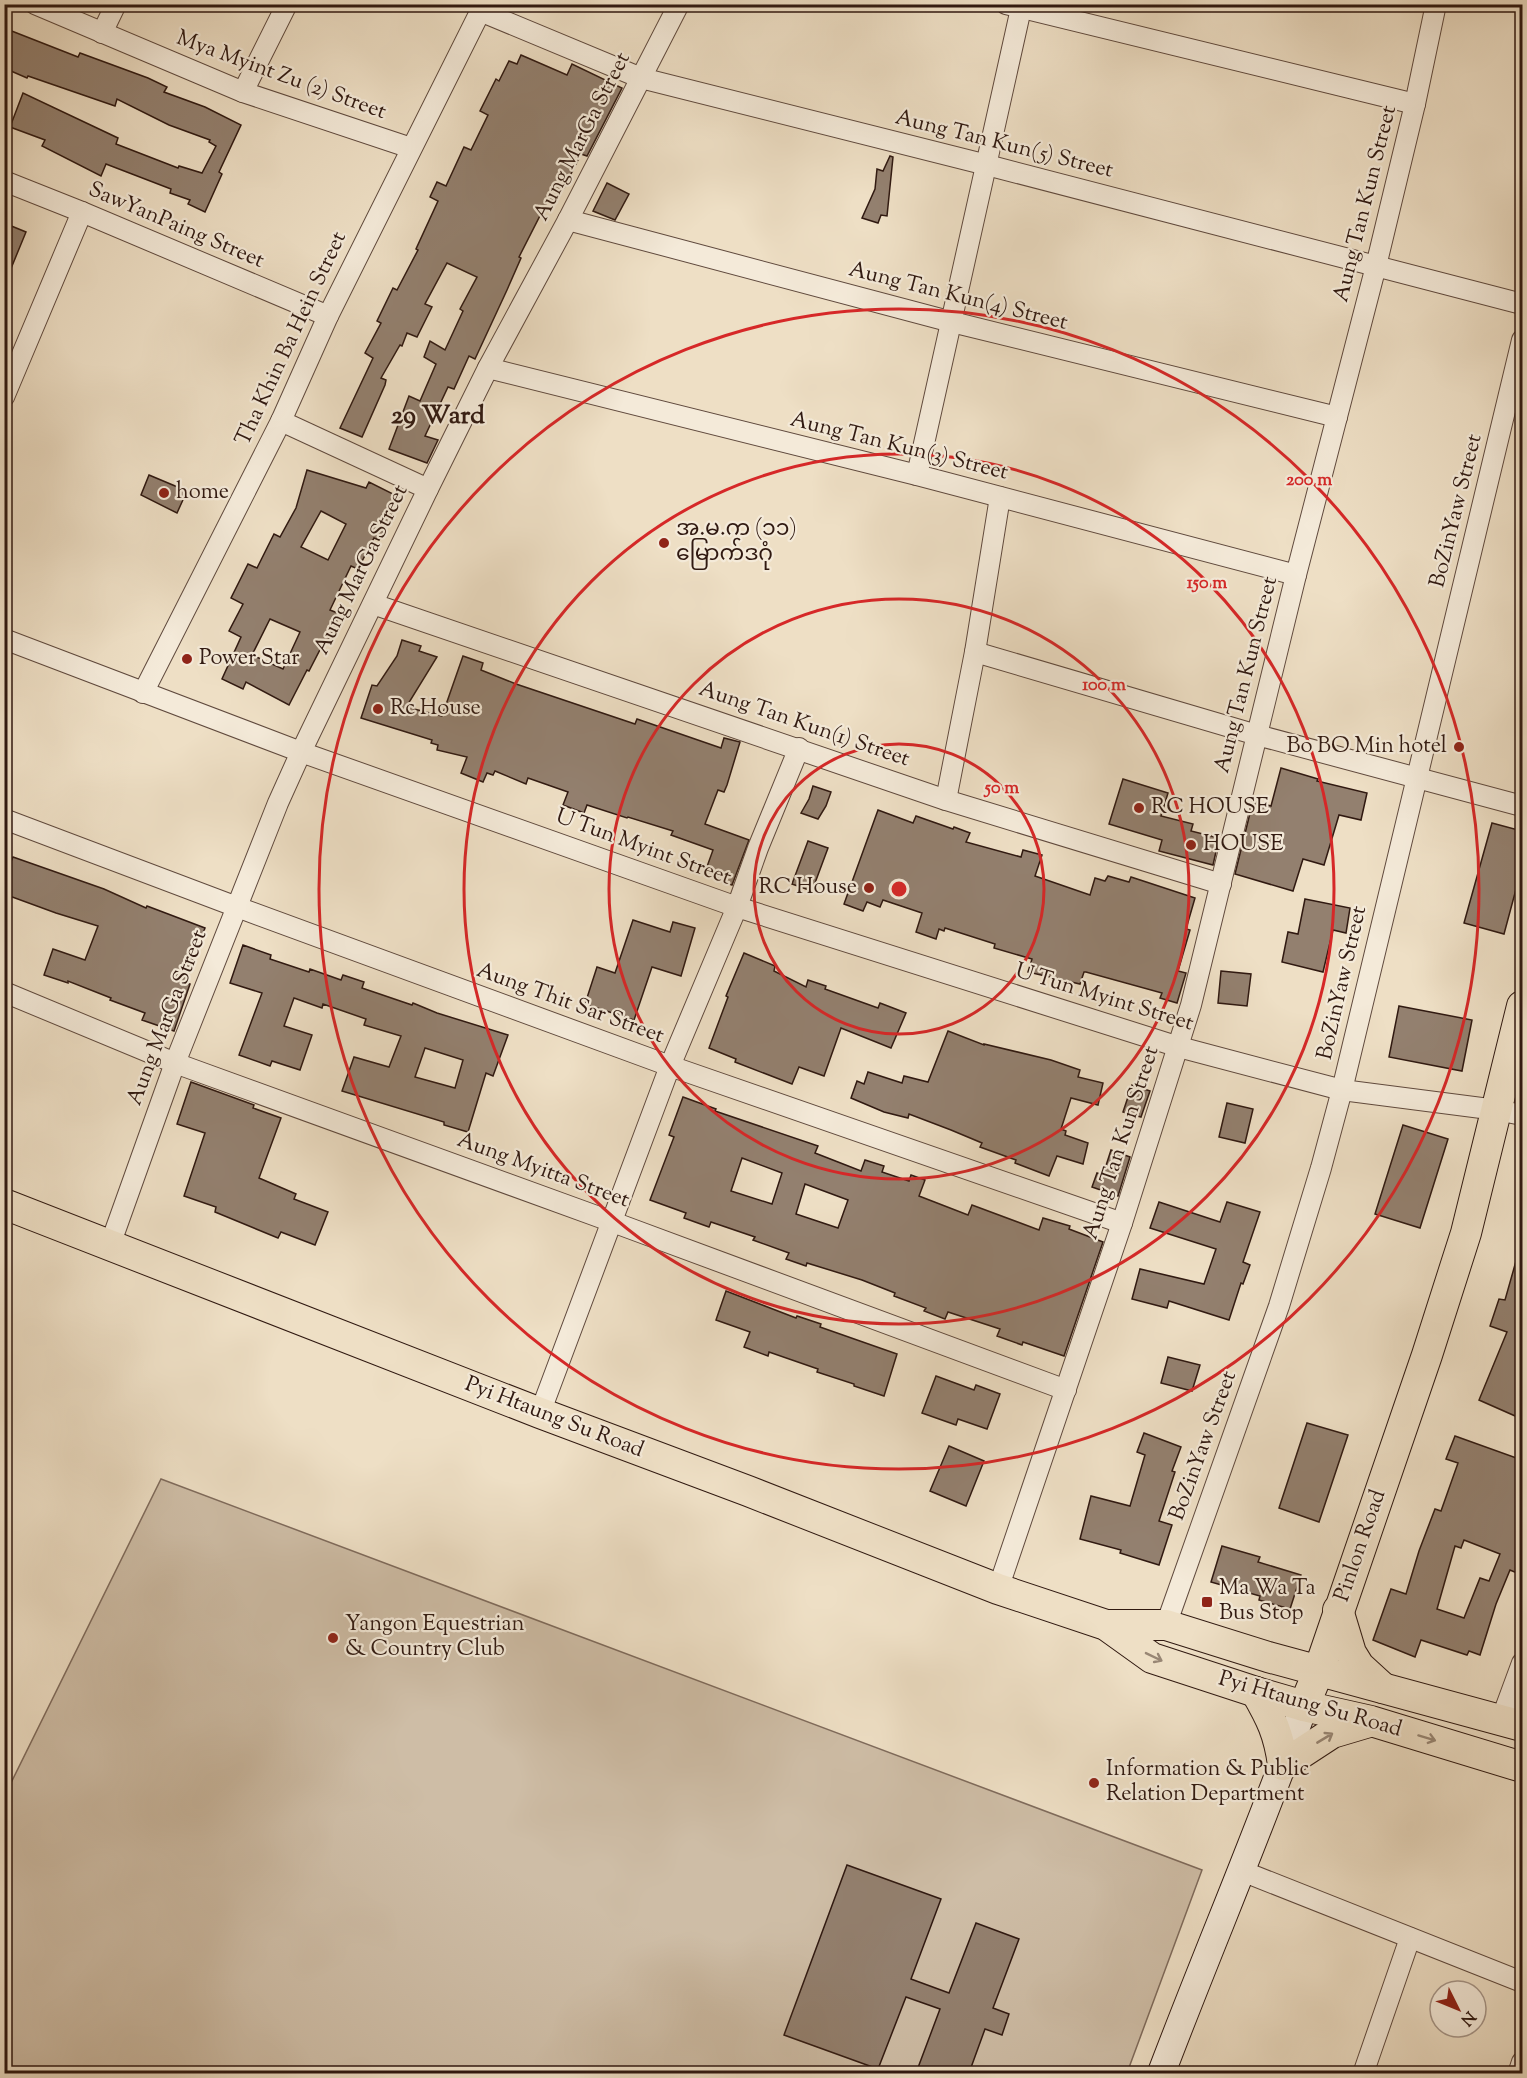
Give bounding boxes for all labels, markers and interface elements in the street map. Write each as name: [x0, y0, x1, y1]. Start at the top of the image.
street label: Mya Myint Zu (2) Street: [171, 23, 391, 129]
street label: Aung MarGa Street: [527, 46, 640, 227]
street label: Aung Tan Kun(5) Street: [892, 102, 1117, 188]
street label: Aung Tan Kun Street: [1326, 102, 1406, 306]
street label: SawYanPaing Street: [83, 174, 269, 278]
street label: Tha Khin Ba Hein Street: [228, 226, 356, 451]
street label: Aung Tan Kun(4) Street: [845, 254, 1071, 340]
district label: 29 Ward: [391, 398, 485, 435]
street label: Aung Tan Kun(3) Street: [787, 404, 1012, 490]
street label: BoZinYaw Street: [1422, 430, 1492, 591]
text: 200 m: [1286, 468, 1332, 494]
place label: home: [176, 477, 229, 509]
street label: Aung MarGa Street: [307, 479, 417, 661]
marker: home: [157, 486, 171, 500]
place label: အ.မ.က (၁၁) မြောက်ဒဂုံ: [676, 514, 797, 571]
marker: အ.မ.က (၁၁) မြောက်ဒဂုံ: [657, 536, 671, 550]
text: 150 m: [1187, 571, 1227, 597]
street label: Aung Tan Kun Street: [1207, 573, 1287, 777]
place label: Power Star: [199, 643, 300, 675]
marker: Power Star: [180, 652, 194, 666]
text: 100 m: [1082, 673, 1126, 699]
street label: Aung Tan Kun(1) Street: [694, 674, 914, 776]
place label: Rc House: [390, 693, 481, 725]
marker: Rc House: [371, 702, 385, 716]
place label: Bo BO Min hotel: [1287, 731, 1447, 763]
marker: Bo BO Min hotel: [1452, 740, 1466, 754]
text: 50 m: [983, 776, 1019, 802]
place label: RC HOUSE: [1151, 792, 1269, 824]
street label: U Tun Myint Street: [550, 801, 736, 895]
marker: RC HOUSE: [1132, 801, 1146, 815]
place label: HOUSE: [1203, 829, 1284, 861]
marker: HOUSE: [1184, 838, 1198, 852]
place label: RC House: [758, 872, 857, 904]
centre of rings: [889, 879, 909, 899]
marker: RC House: [862, 881, 876, 895]
street label: BoZinYaw Street: [1310, 902, 1376, 1063]
street label: Aung MarGa Street: [120, 925, 216, 1111]
street label: Aung Thit Sar Street: [472, 955, 669, 1053]
street label: U Tun Myint Street: [1011, 956, 1198, 1041]
street label: Aung Tan Kun Street: [1076, 1042, 1169, 1244]
street label: Aung Myitta Street: [452, 1125, 634, 1217]
street label: BoZinYaw Street: [1162, 1366, 1246, 1525]
street label: Pyi Htaung Su Road: [460, 1369, 648, 1467]
street label: Pinlon Road: [1327, 1486, 1395, 1606]
place label: Ma Wa Ta Bus Stop: [1219, 1573, 1316, 1630]
marker: Ma Wa Ta Bus Stop: [1200, 1595, 1214, 1609]
place label: Yangon Equestrian & Country Club: [345, 1609, 525, 1666]
marker: Yangon Equestrian & Country Club: [326, 1631, 340, 1645]
one-way arrow: [1145, 1652, 1163, 1664]
street label: Pyi Htaung Su Road: [1214, 1663, 1406, 1747]
one-way arrow: [1316, 1732, 1333, 1744]
one-way arrow: [1417, 1733, 1436, 1744]
place label: Information & Public Relation Department: [1106, 1754, 1309, 1811]
marker: Information & Public Relation Department: [1087, 1776, 1101, 1790]
north arrow: [1428, 1979, 1488, 2039]
text: N: [1454, 2005, 1480, 2030]

